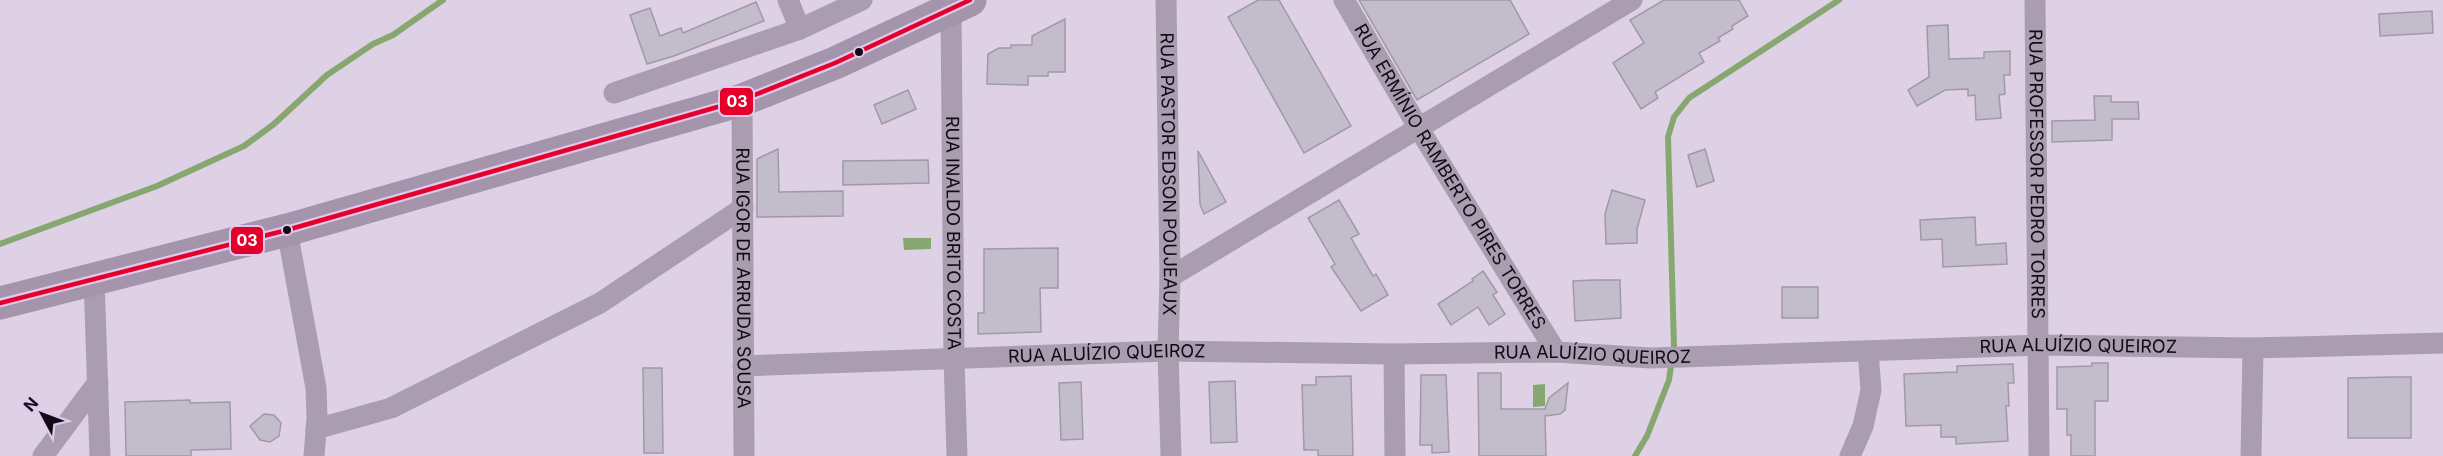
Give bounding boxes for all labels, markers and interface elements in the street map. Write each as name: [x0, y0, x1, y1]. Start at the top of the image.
street label: RUA ERMÍNIO RAMBERTO PIRES TORRES: [1350, 20, 1551, 333]
street label: RUA PROFESSOR PEDRO TORRES: [2025, 29, 2049, 319]
street label: RUA PASTOR EDSON POUJEAUX: [1156, 32, 1181, 316]
unlabelled marker: [853, 46, 865, 58]
line badge: 03: [719, 87, 754, 116]
text: 03: [726, 91, 748, 111]
street label: RUA INALDO BRITO COSTA: [942, 116, 965, 350]
street label: RUA IGOR DE ARRUDA SOUSA: [732, 147, 755, 409]
unlabelled marker: [281, 224, 293, 236]
line badge: 03: [230, 226, 264, 255]
text: 03: [236, 230, 258, 250]
street label: RUA ALUÍZIO QUEIROZ: [1979, 333, 2177, 357]
street label: RUA ALUÍZIO QUEIROZ: [1008, 340, 1206, 367]
street label: RUA ALUÍZIO QUEIROZ: [1494, 341, 1692, 368]
north arrow: [12, 384, 72, 444]
text: N: [19, 393, 42, 415]

